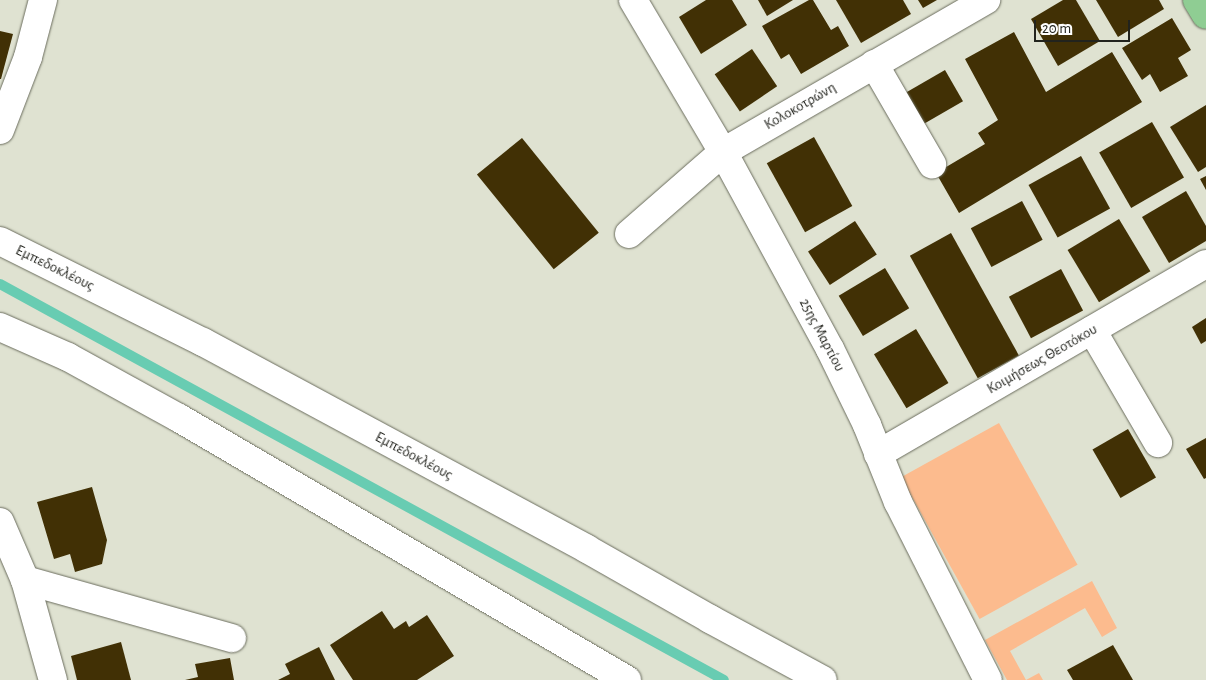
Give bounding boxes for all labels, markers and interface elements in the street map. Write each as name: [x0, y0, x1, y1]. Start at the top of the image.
scale bar: [1036, 10, 1132, 42]
text: 20 m: [1042, 21, 1071, 36]
street label: Κολοκοτρώνη: [761, 78, 839, 134]
street label: Εμπεδοκλέους: [13, 241, 97, 295]
street label: 25ης Μαρτίου: [795, 295, 849, 375]
street label: Κοιμήσεως Θεοτόκου: [984, 320, 1100, 398]
street label: Εμπεδοκλέους: [372, 428, 456, 484]

